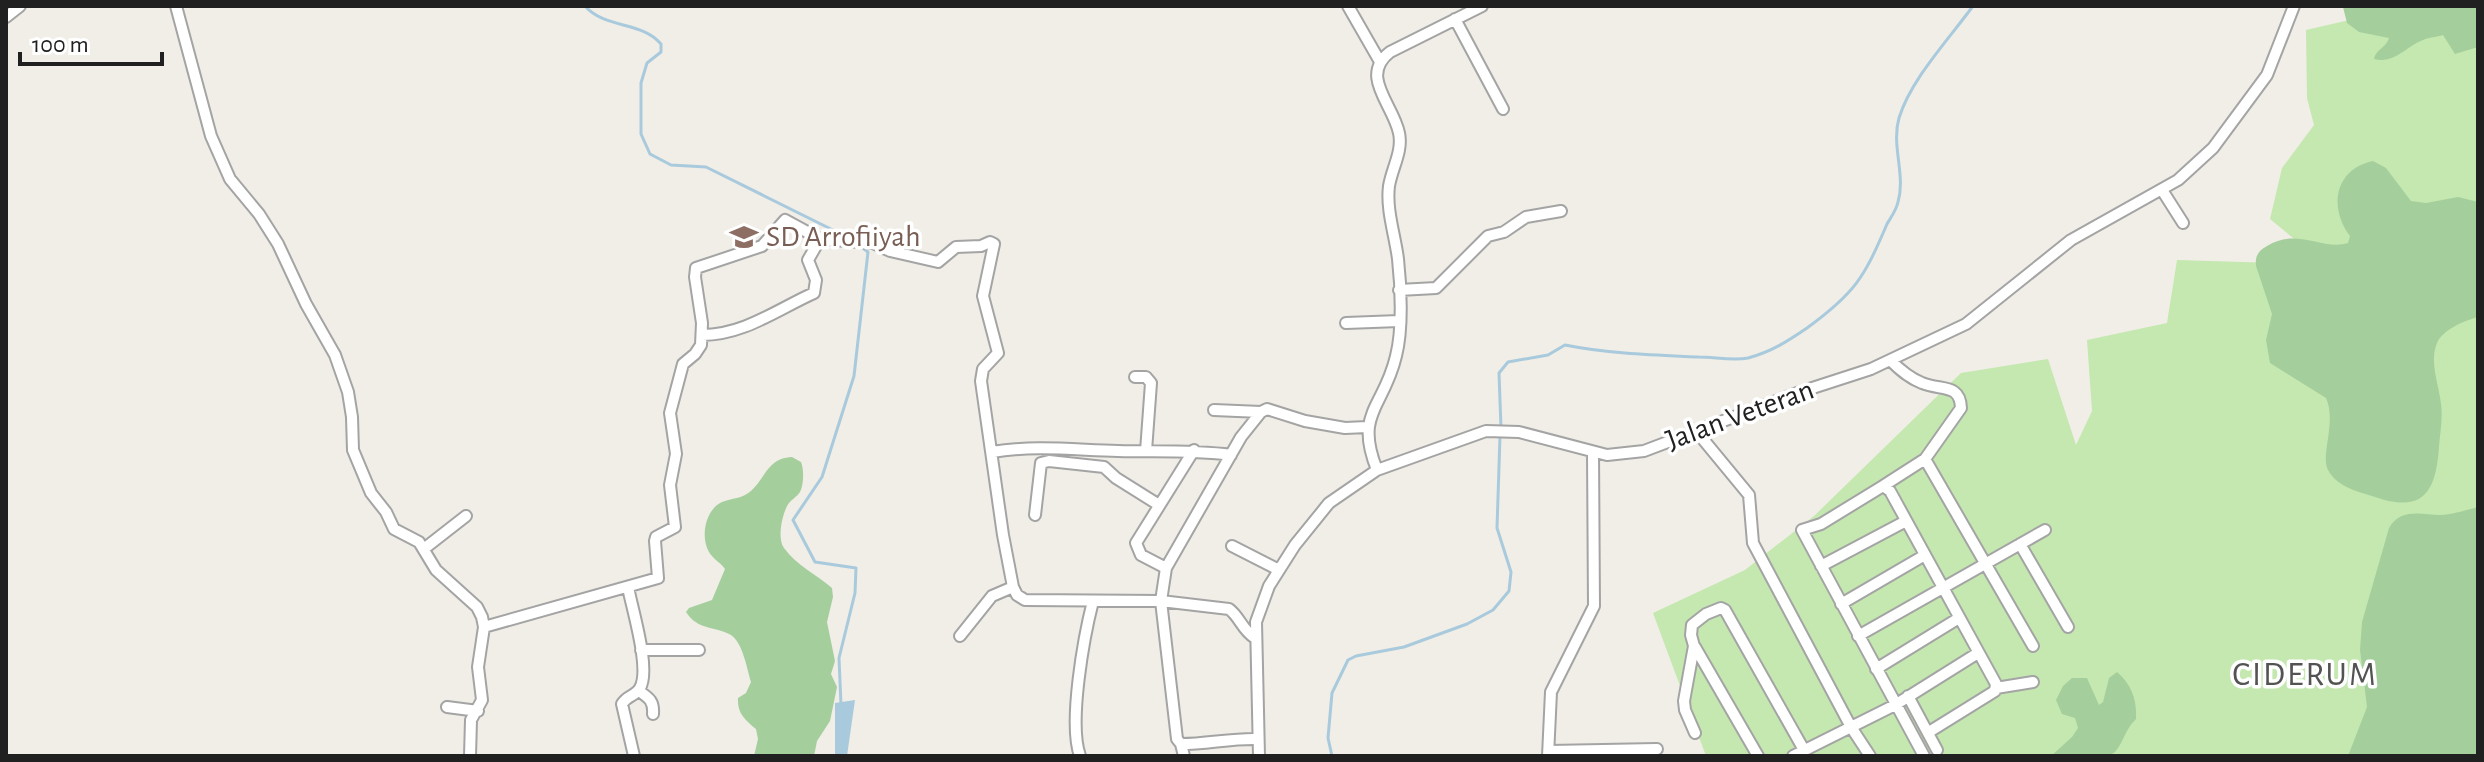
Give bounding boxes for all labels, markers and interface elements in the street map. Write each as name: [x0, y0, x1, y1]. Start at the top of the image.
scale bar: [20, 16, 162, 66]
text: 100 m: [32, 33, 89, 57]
school or university icon: SD Arrofiiyah: [729, 222, 759, 252]
place label: SD Arrofiiyah: [766, 222, 921, 252]
street label: Jalan Veteran: [1662, 374, 1818, 456]
district label: CIDERUM: [2232, 658, 2378, 692]

